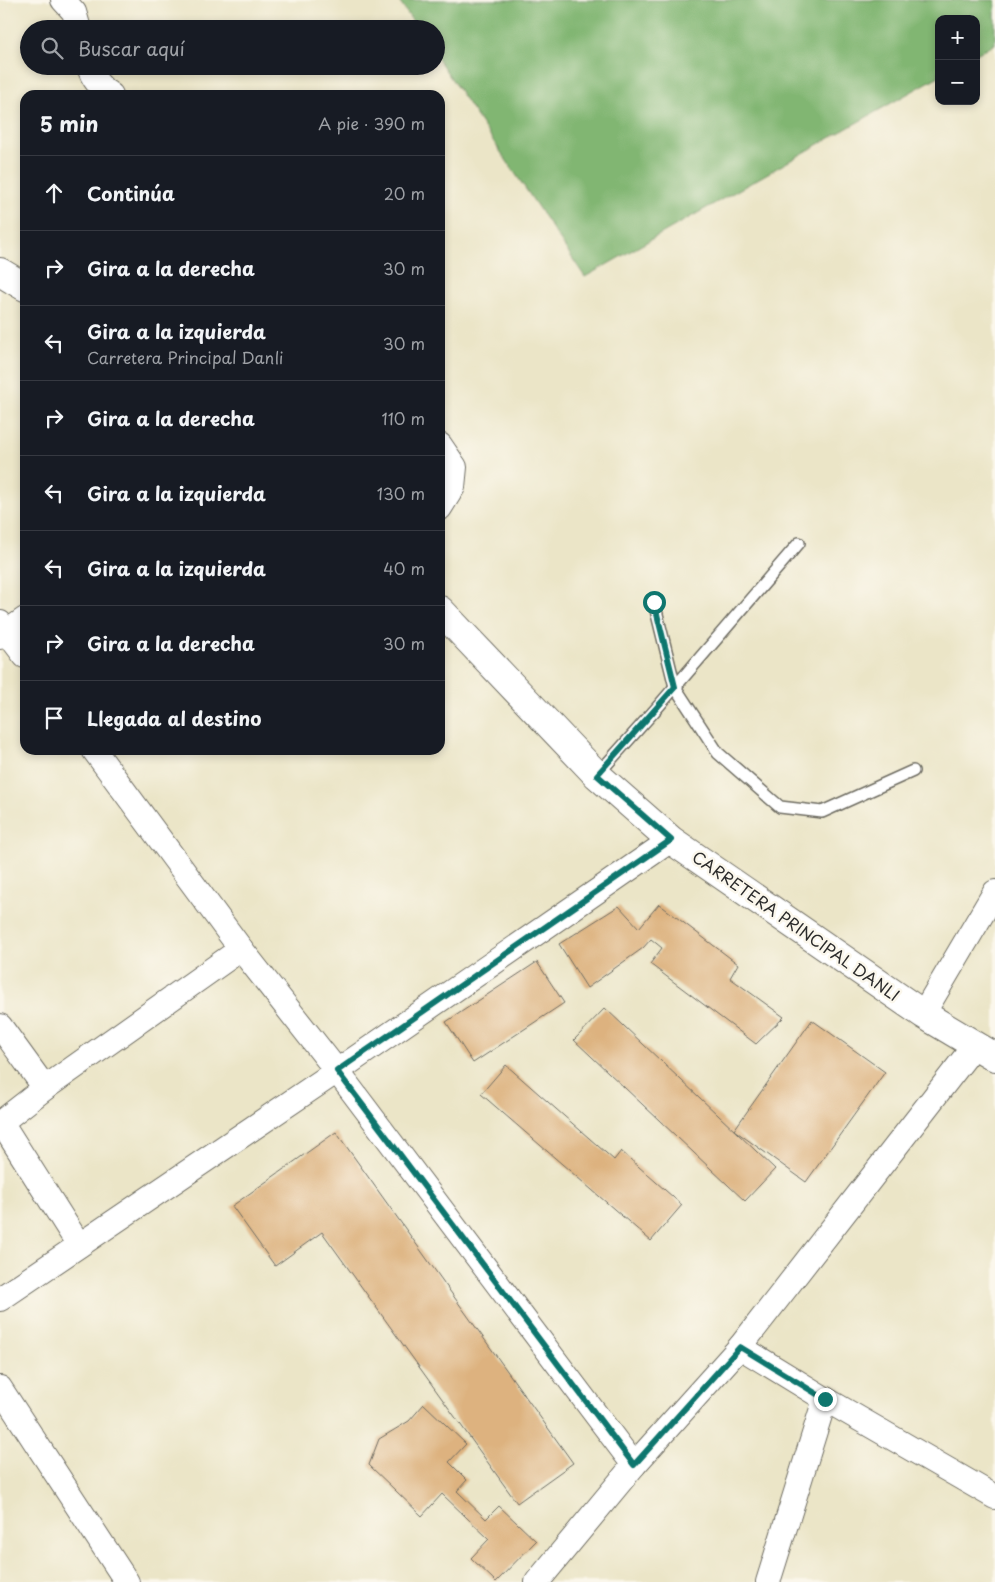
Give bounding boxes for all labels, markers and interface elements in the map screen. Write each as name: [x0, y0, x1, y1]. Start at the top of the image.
map controls: [935, 15, 980, 105]
button: +: [935, 15, 980, 60]
search box: [20, 20, 445, 75]
icon: search: [38, 34, 66, 62]
text: Buscar aquí: [78, 34, 185, 62]
button: −: [935, 60, 980, 105]
text: 5 min: [40, 107, 98, 139]
text: A pie · 390 m: [318, 111, 425, 135]
icon: ahead: [40, 179, 68, 207]
text: Continúa: [87, 179, 175, 207]
text: 20 m: [384, 181, 425, 205]
icon: right: [40, 254, 68, 282]
text: Gira a la derecha: [87, 254, 255, 282]
text: 30 m: [383, 256, 425, 280]
text: Gira a la izquierda: [87, 317, 266, 345]
icon: left: [40, 329, 68, 357]
text: 30 m: [383, 331, 425, 355]
text: Carretera Principal Danli: [87, 345, 283, 369]
icon: right: [40, 404, 68, 432]
text: Gira a la derecha: [87, 404, 255, 432]
text: 110 m: [382, 406, 425, 430]
icon: left: [40, 479, 68, 507]
text: Gira a la izquierda: [87, 479, 266, 507]
text: 130 m: [377, 481, 425, 505]
icon: left: [40, 554, 68, 582]
text: Gira a la izquierda: [87, 554, 266, 582]
text: 40 m: [383, 556, 425, 580]
route start: [643, 591, 666, 614]
icon: right: [40, 629, 68, 657]
text: Gira a la derecha: [87, 629, 255, 657]
text: 30 m: [383, 631, 425, 655]
icon: arrive: [40, 704, 68, 732]
text: Llegada al destino: [87, 704, 261, 732]
street label: CARRETERA PRINCIPAL DANLI: [688, 844, 905, 1006]
route end: [814, 1388, 837, 1411]

